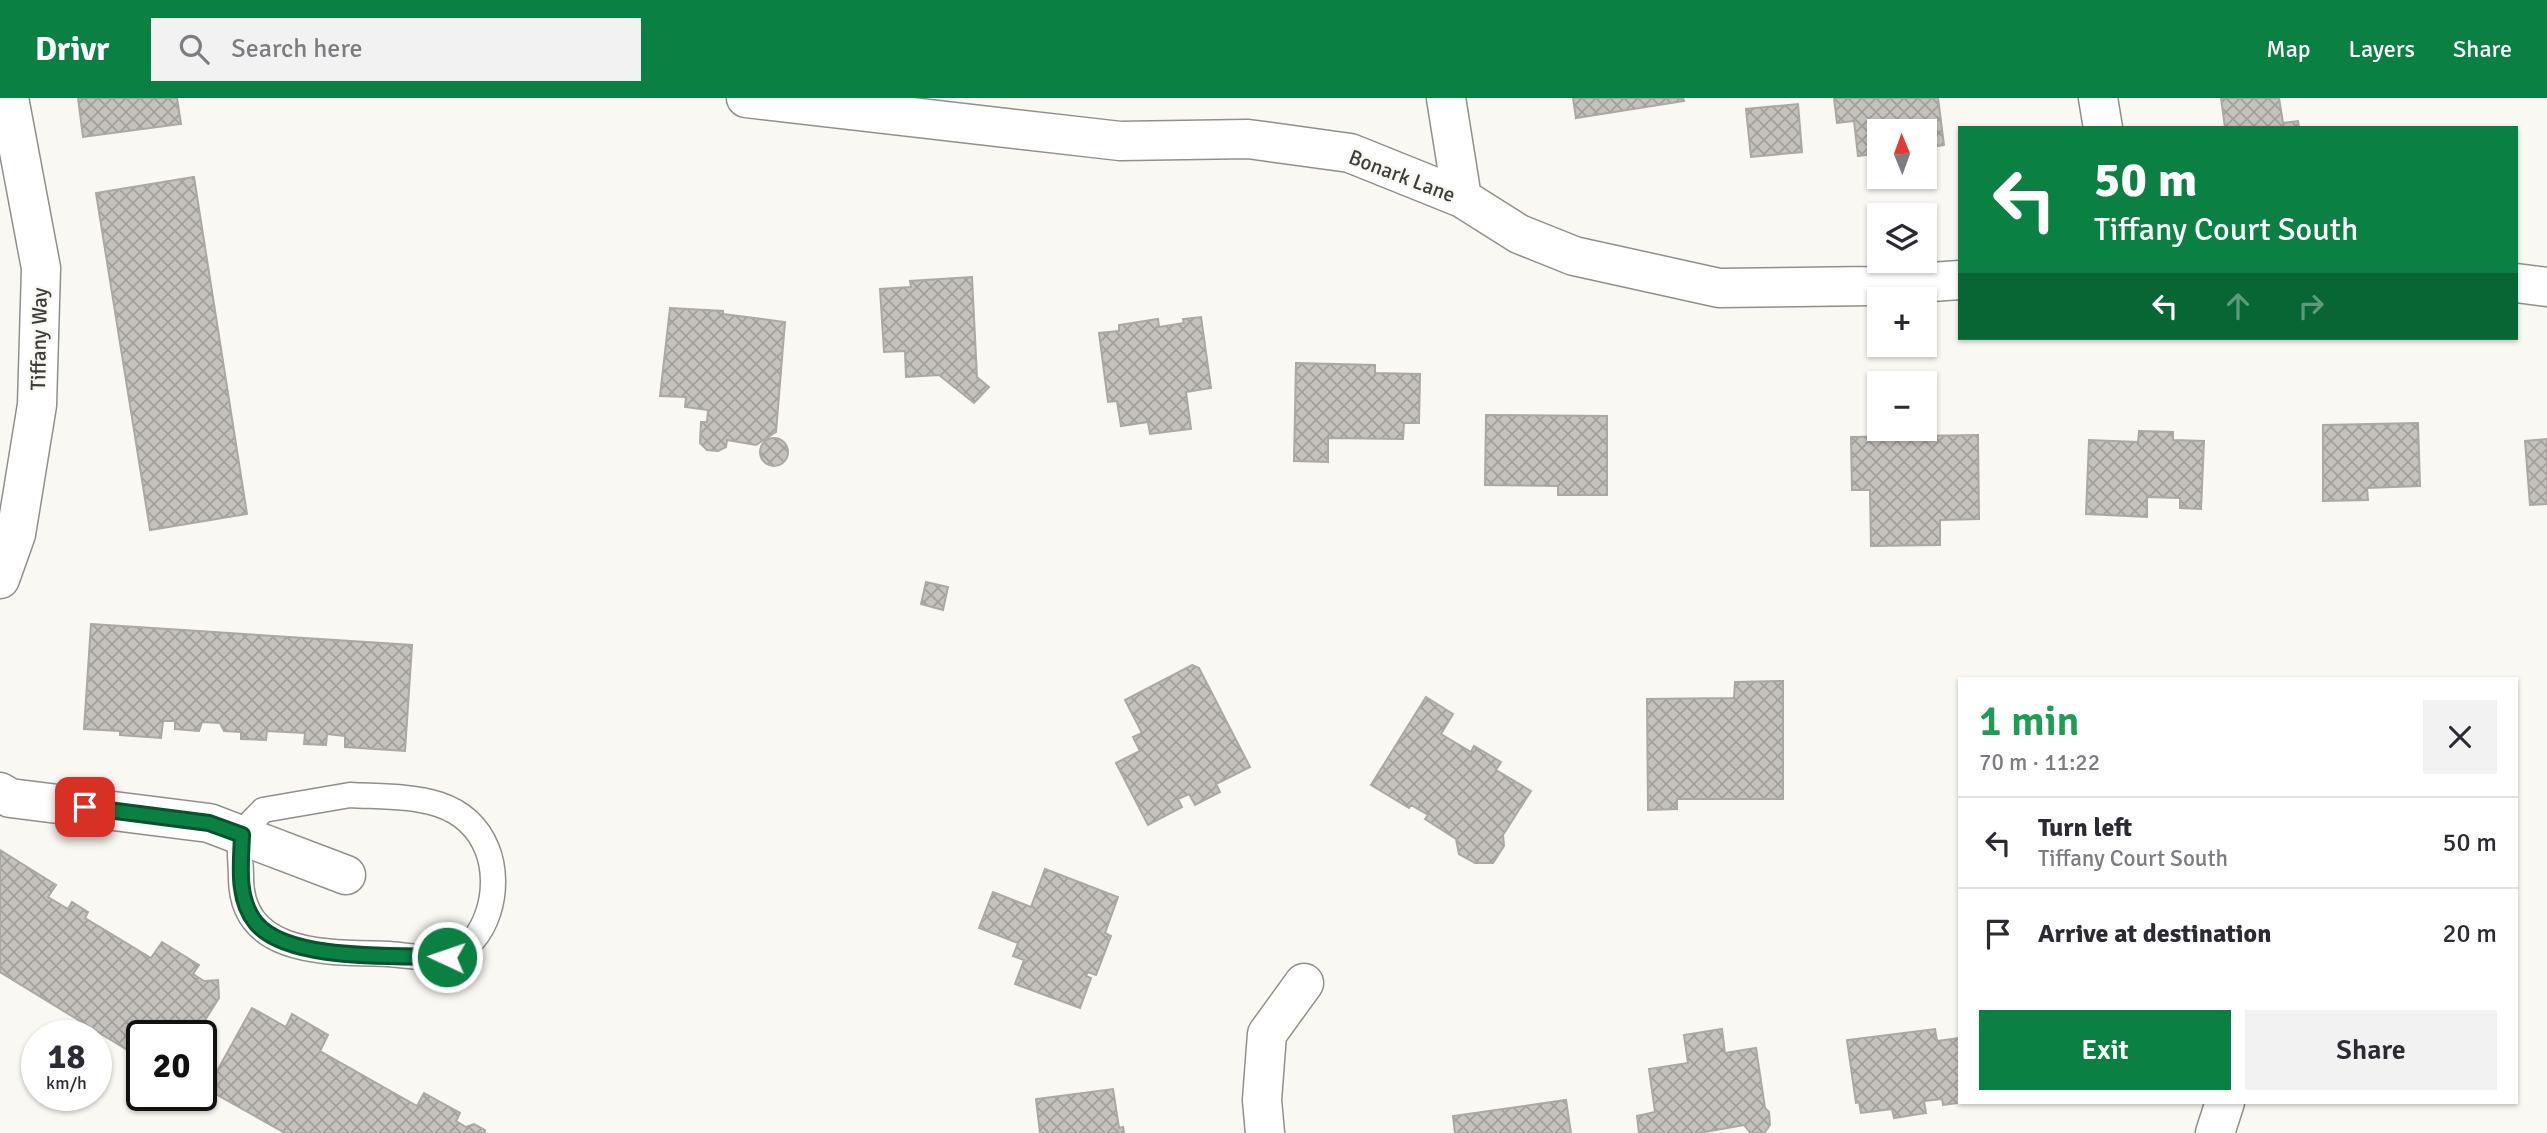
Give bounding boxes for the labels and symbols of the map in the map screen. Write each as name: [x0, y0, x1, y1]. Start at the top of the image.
north arrow: [1867, 119, 1937, 189]
street label: Bonark Lane: [1345, 144, 1459, 208]
street label: Tiffany Way: [25, 287, 53, 391]
pin: [55, 777, 115, 837]
position arrow: [410, 920, 484, 994]
speed limit sign: 20: [126, 1020, 217, 1111]

